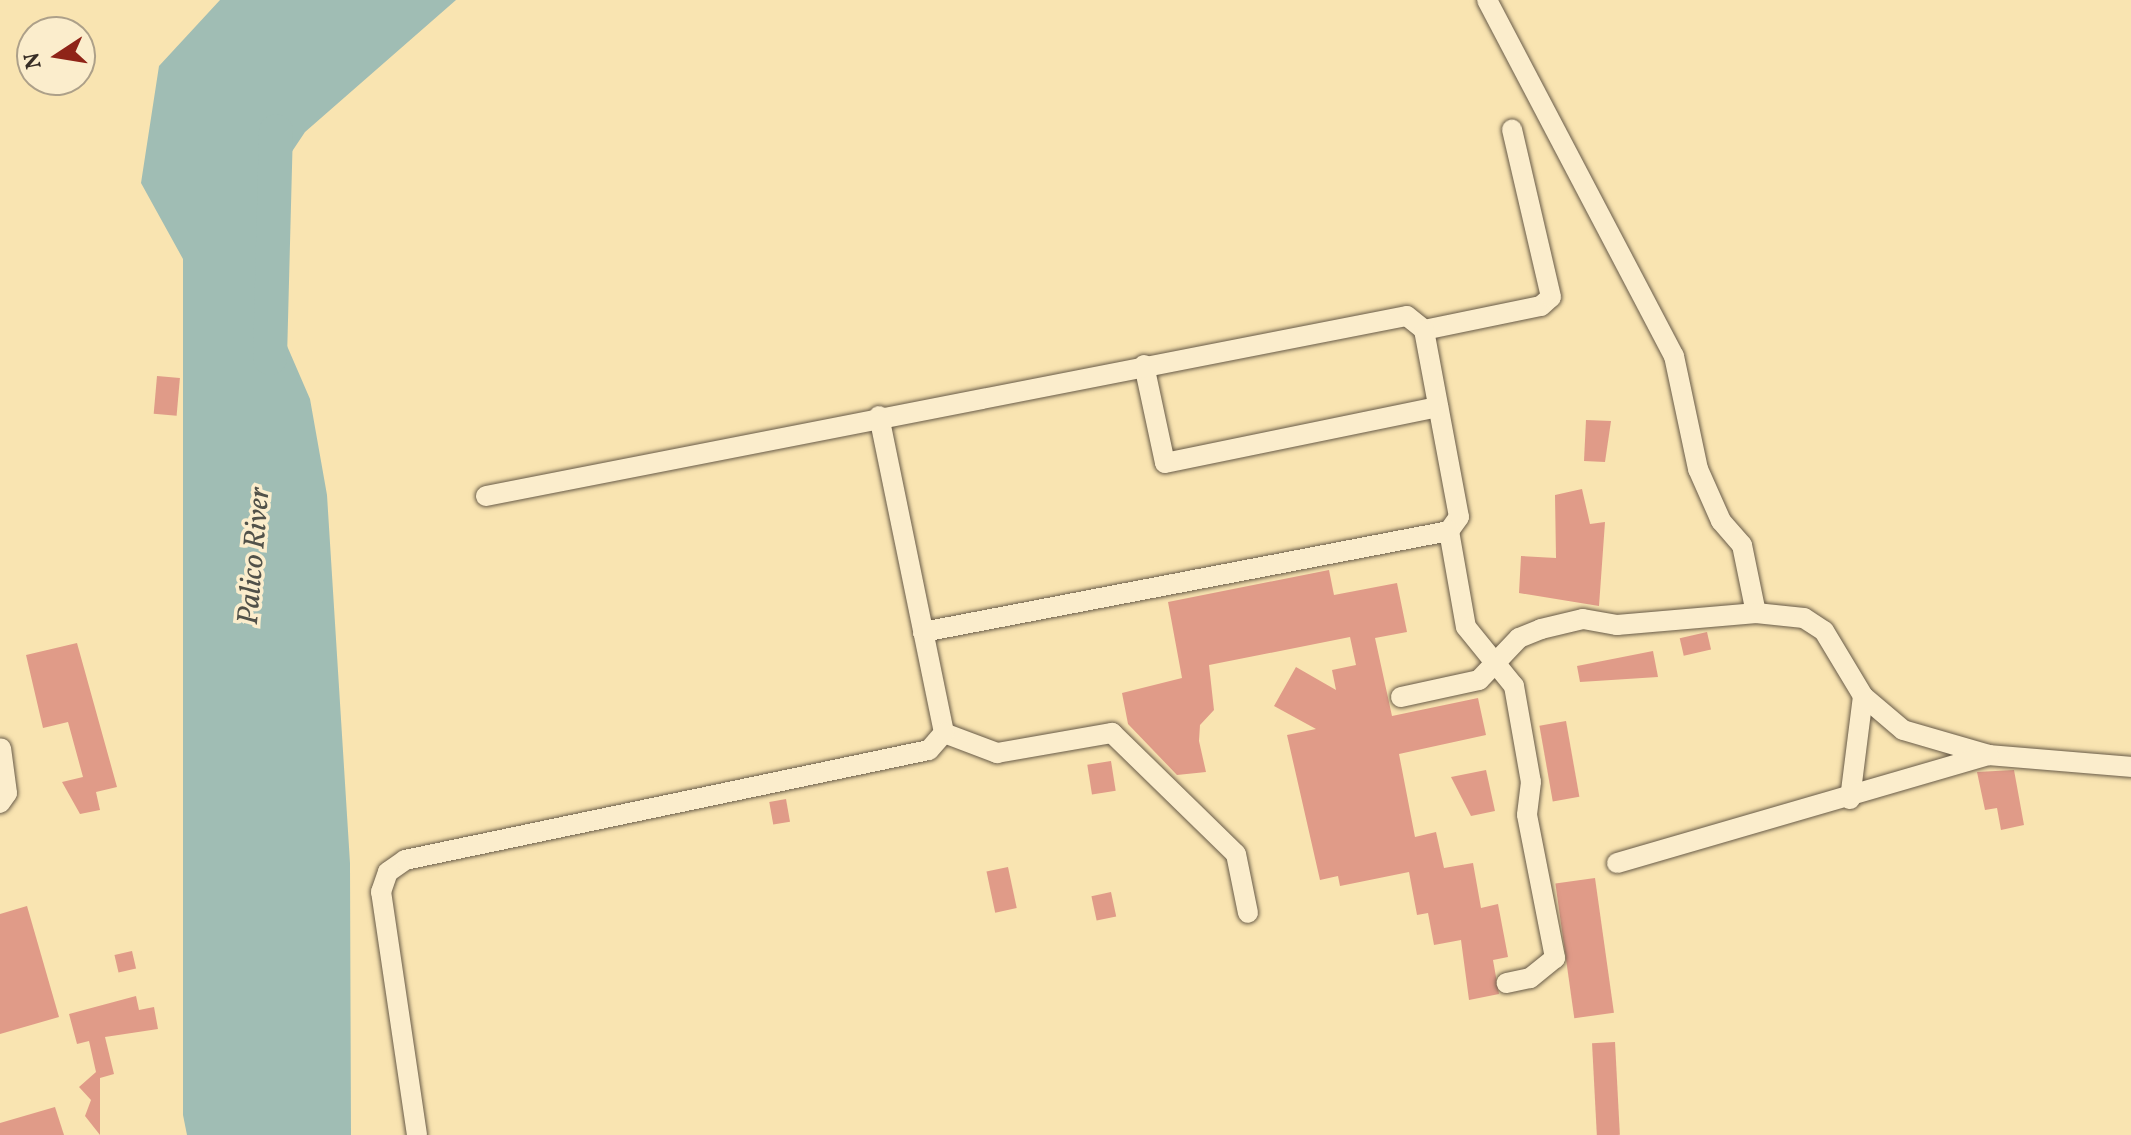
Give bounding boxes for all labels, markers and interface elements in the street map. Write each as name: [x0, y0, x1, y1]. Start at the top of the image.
north arrow: [16, 16, 96, 96]
text: N: [17, 50, 51, 72]
water label: Palico River: [231, 486, 279, 626]

